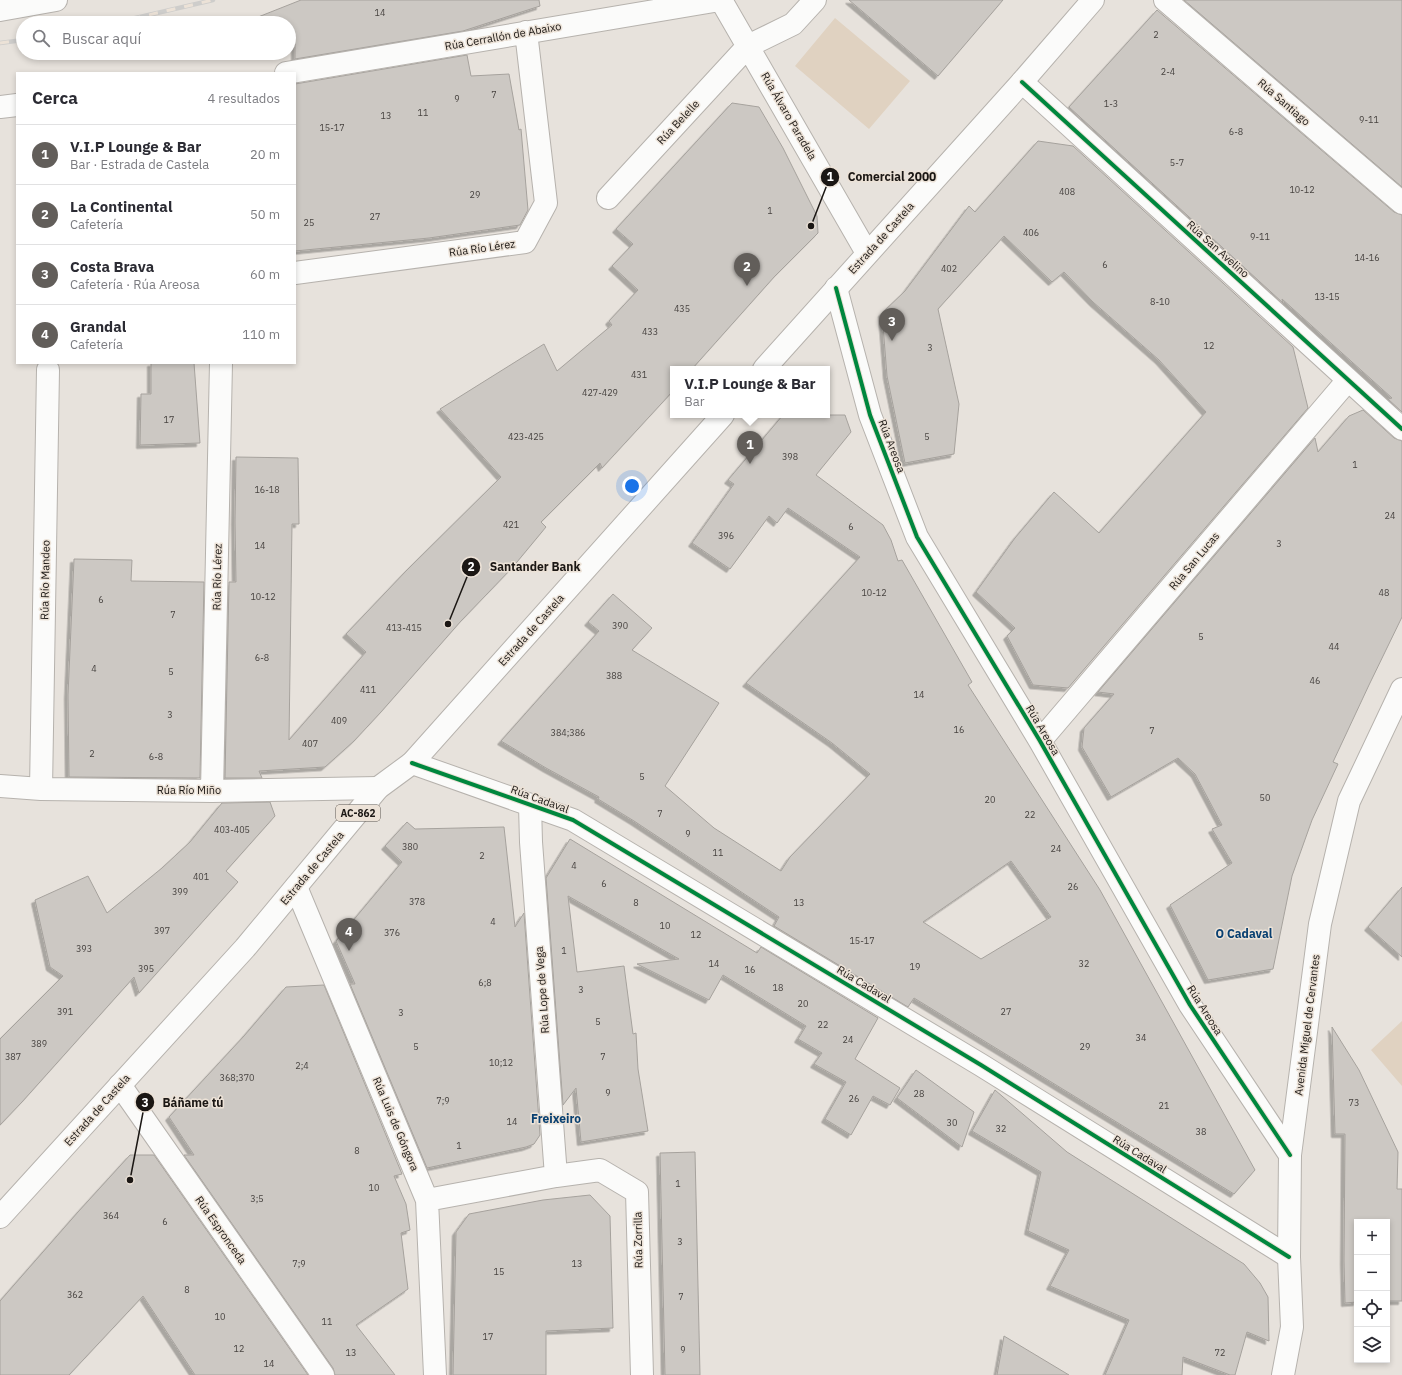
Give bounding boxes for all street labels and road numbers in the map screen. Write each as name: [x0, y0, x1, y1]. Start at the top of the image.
street label: Rúa Cerrallón de Abaixo: [444, 19, 562, 53]
street label: Rúa Álvaro Paradela: [758, 70, 820, 163]
street label: Rúa Santiago: [1255, 76, 1313, 128]
street label: Rúa Belelle: [654, 97, 702, 147]
street label: Estrada de Castela: [845, 199, 917, 277]
street label: Rúa San Avelino: [1184, 217, 1252, 281]
street label: Rúa Río Lérez: [448, 236, 516, 260]
street label: Rúa Areosa: [875, 417, 909, 475]
street label: Rúa San Lucas: [1166, 529, 1222, 593]
street label: Rúa Río Mandeo: [37, 540, 53, 620]
street label: Rúa Río Lérez: [209, 543, 225, 611]
street label: Estrada de Castela: [495, 591, 567, 669]
street label: Rúa Areosa: [1023, 702, 1063, 758]
street label: Rúa Cadaval: [509, 782, 571, 816]
street label: Rúa Río Miño: [157, 783, 221, 797]
road number: AC-862: [336, 805, 380, 821]
street label: Estrada de Castela: [277, 828, 347, 908]
street label: Rúa Lope de Vega: [532, 946, 552, 1034]
street label: Avenida Miguel de Cervantes: [1291, 954, 1323, 1096]
street label: Rúa Cadaval: [834, 962, 894, 1006]
street label: Rúa Areosa: [1184, 982, 1226, 1038]
street label: Estrada de Castela: [61, 1071, 133, 1149]
street label: Rúa Luis de Góngora: [370, 1075, 422, 1173]
street label: Rúa Cadaval: [1111, 1132, 1169, 1176]
street label: Rúa Espronceda: [192, 1193, 250, 1267]
street label: Rúa Zorrilla: [631, 1211, 645, 1269]

